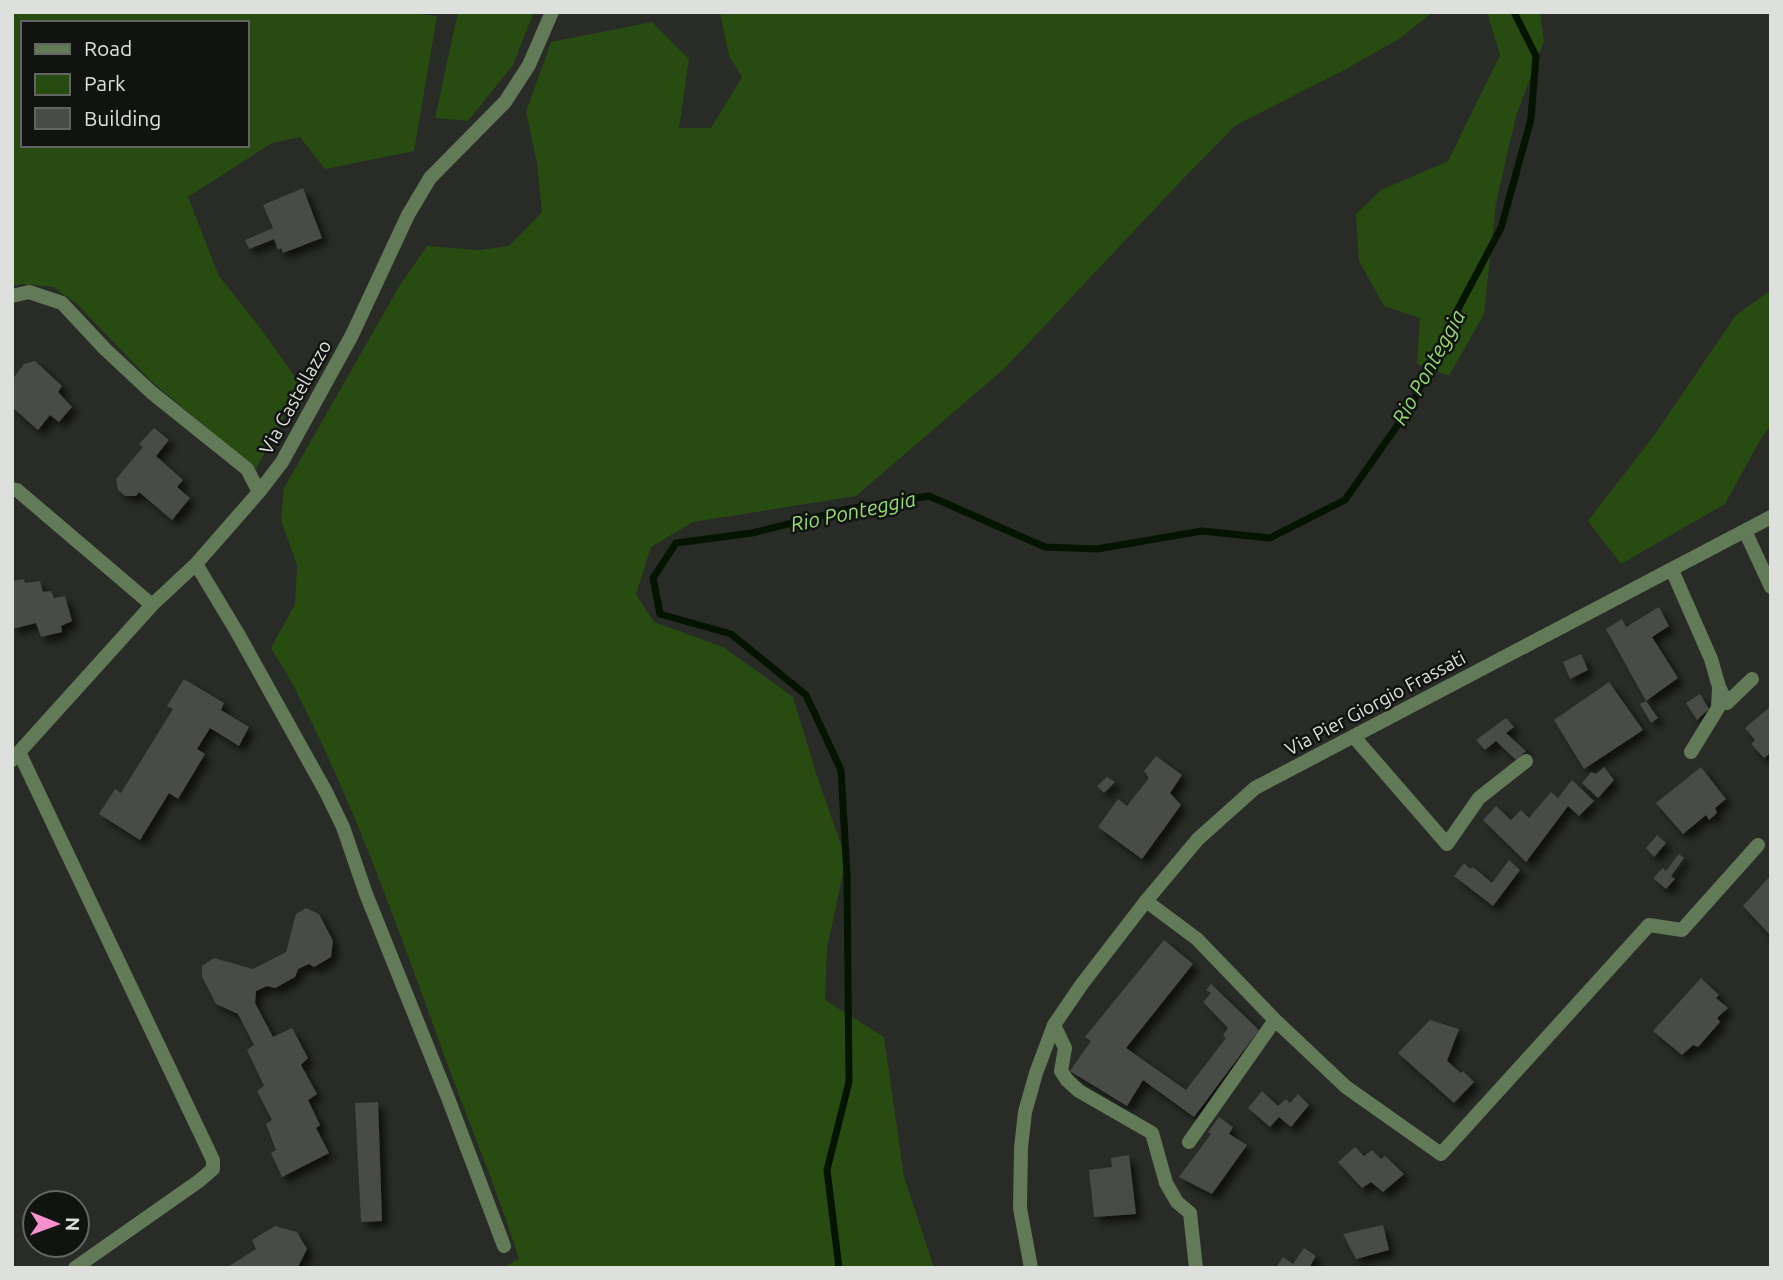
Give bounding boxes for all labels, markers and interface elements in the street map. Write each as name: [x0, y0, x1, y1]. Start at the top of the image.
legend: [21, 21, 248, 147]
text: Road: [84, 36, 132, 60]
text: Park: [84, 71, 126, 95]
text: Building: [84, 106, 161, 130]
water label: Rio Ponteggia: [1387, 305, 1469, 429]
street label: Via Castellazzo: [255, 336, 335, 458]
water label: Rio Ponteggia: [788, 486, 918, 536]
street label: Via Pier Giorgio Frassati: [1281, 646, 1469, 760]
north arrow: [21, 1189, 91, 1259]
text: N: [62, 1217, 84, 1232]

